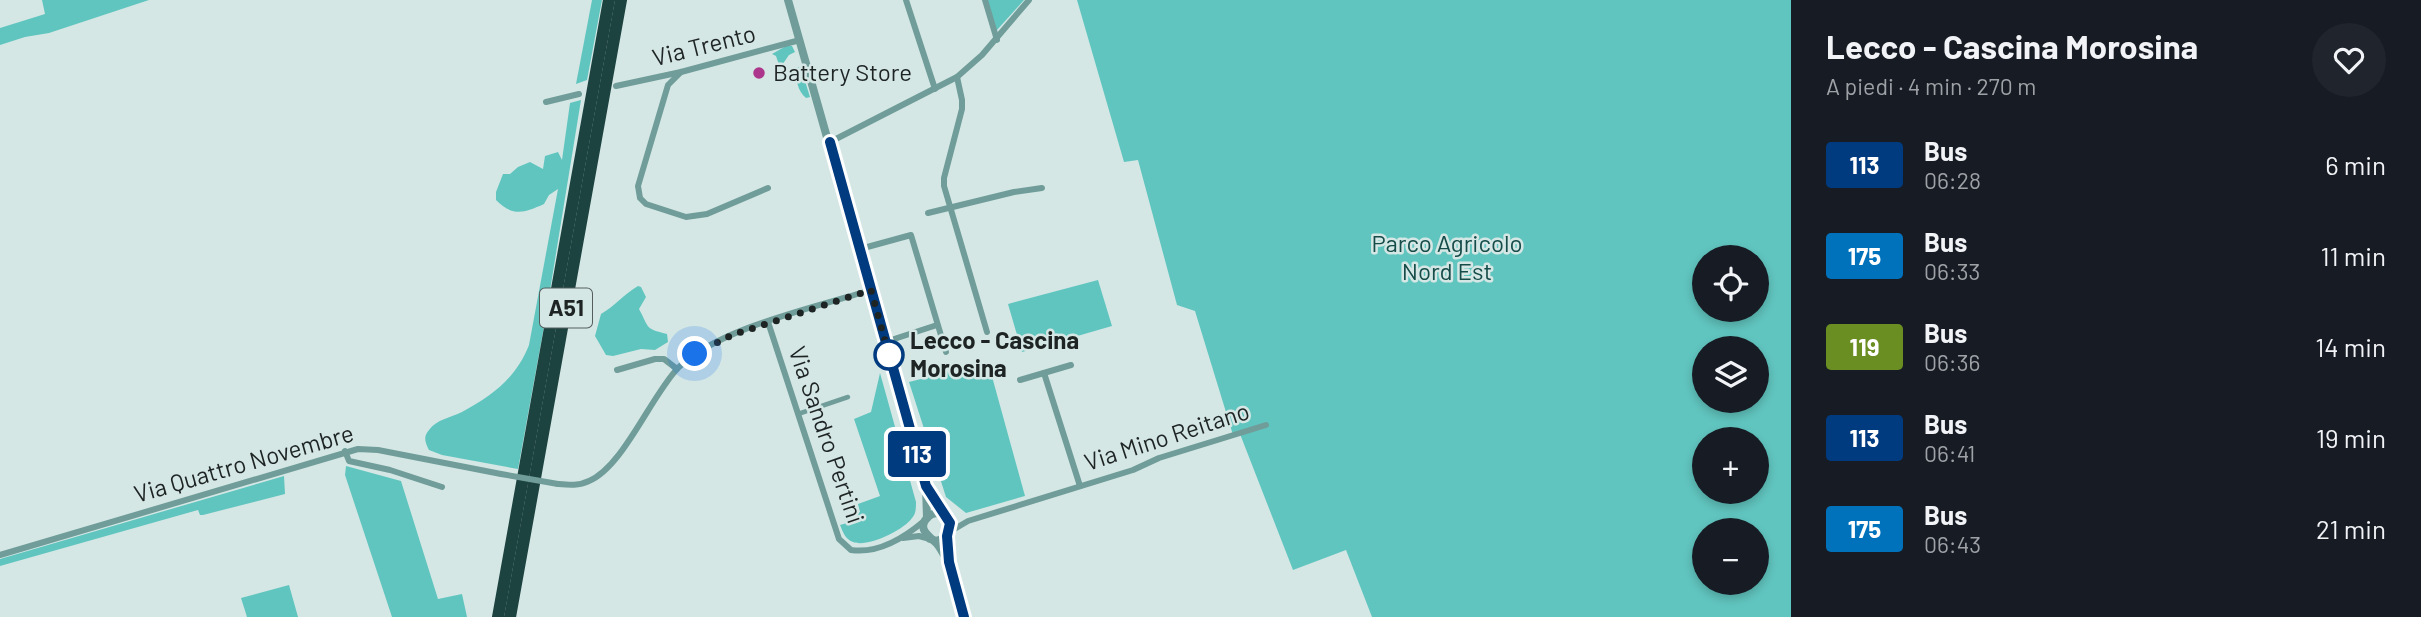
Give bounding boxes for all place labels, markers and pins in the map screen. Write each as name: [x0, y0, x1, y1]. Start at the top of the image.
place label: Battery Store: [773, 57, 912, 86]
marker: Battery Store: [751, 65, 767, 81]
place label: Lecco - Cascina Morosina: [910, 325, 1079, 382]
marker: Lecco - Cascina Morosina: [874, 340, 904, 370]

